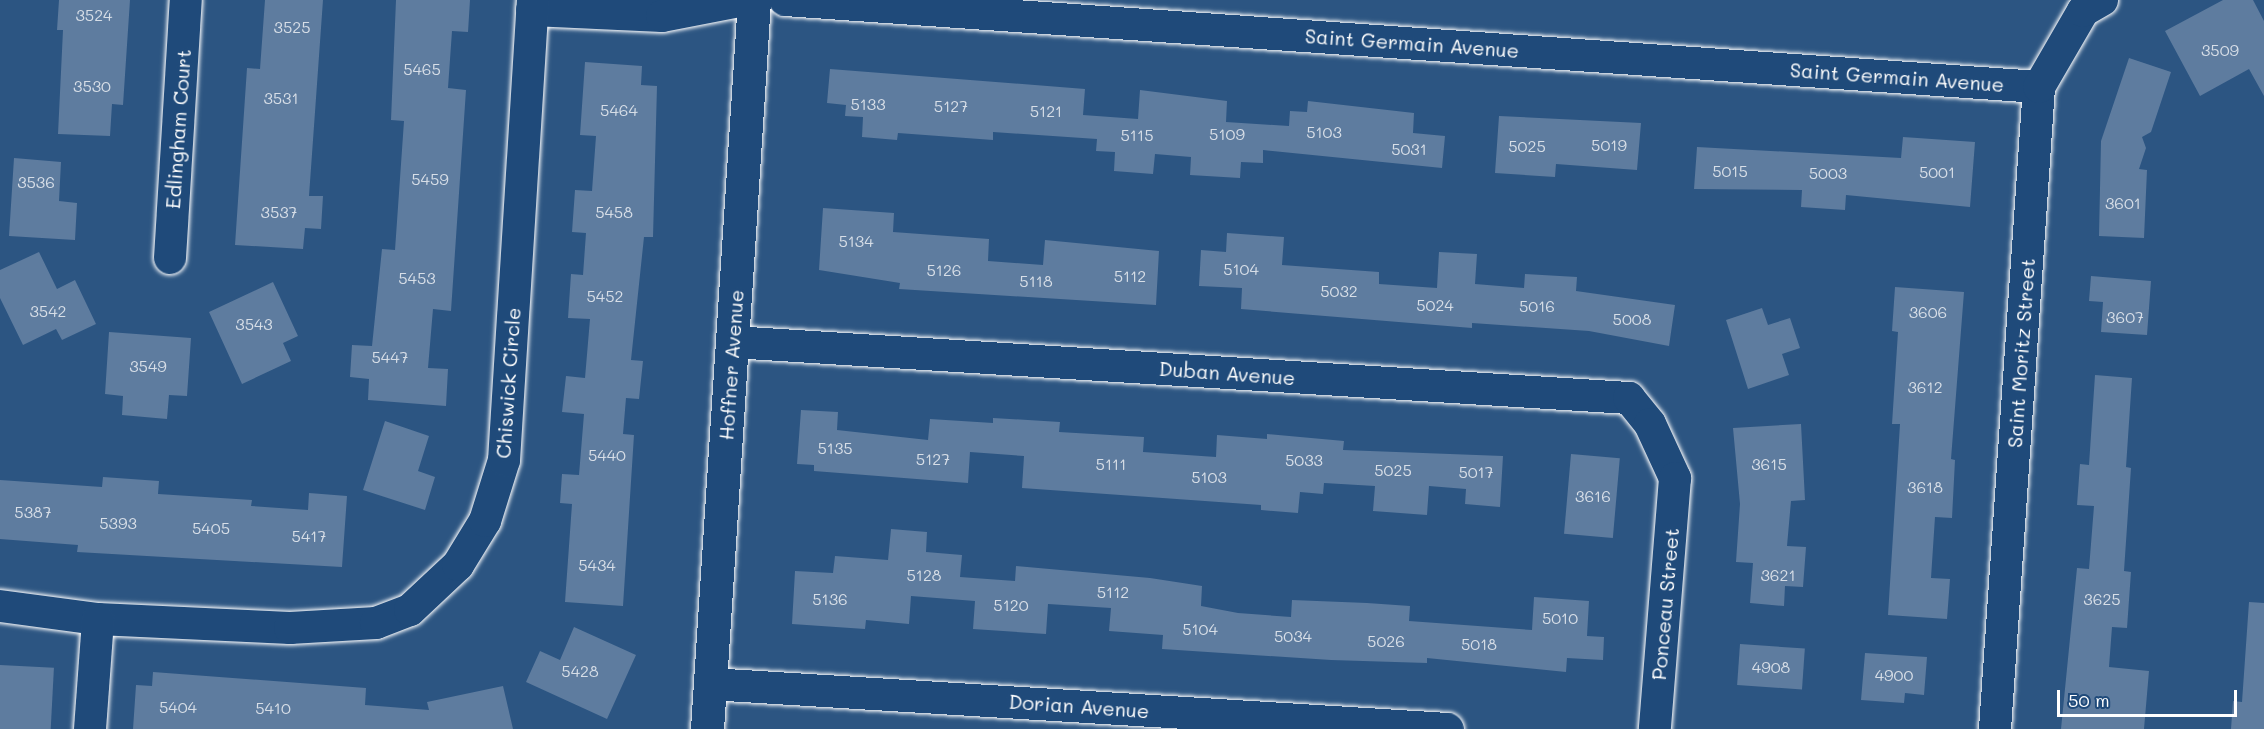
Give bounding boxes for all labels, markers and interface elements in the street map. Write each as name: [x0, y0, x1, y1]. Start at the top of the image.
house number: 3524: [75, 5, 113, 25]
house number: 3525: [274, 17, 310, 37]
street label: Saint Germain Avenue: [1304, 24, 1520, 62]
house number: 3509: [2201, 40, 2239, 60]
street label: Edlingham Court: [160, 48, 196, 210]
street label: Saint Germain Avenue: [1789, 58, 2005, 96]
house number: 5465: [403, 59, 441, 79]
house number: 3530: [73, 76, 111, 96]
house number: 3531: [263, 88, 299, 108]
house number: 5133: [850, 94, 886, 114]
house number: 5127: [934, 96, 968, 116]
house number: 5464: [600, 100, 638, 120]
house number: 5121: [1030, 101, 1062, 121]
house number: 5103: [1306, 122, 1342, 142]
house number: 5109: [1209, 124, 1245, 144]
house number: 5115: [1121, 125, 1153, 145]
house number: 5019: [1591, 135, 1627, 155]
house number: 5025: [1508, 136, 1546, 156]
house number: 5031: [1391, 139, 1427, 159]
house number: 5015: [1712, 161, 1748, 181]
house number: 5001: [1919, 162, 1955, 182]
house number: 5003: [1809, 163, 1847, 183]
house number: 5459: [411, 169, 449, 189]
house number: 3536: [17, 172, 55, 192]
house number: 3601: [2105, 193, 2141, 213]
house number: 3537: [261, 202, 297, 222]
house number: 5458: [595, 202, 633, 222]
house number: 5134: [838, 231, 874, 251]
street label: Saint Moritz Street: [2002, 257, 2040, 449]
house number: 5104: [1223, 259, 1259, 279]
house number: 5126: [926, 260, 962, 280]
house number: 5112: [1114, 266, 1146, 286]
house number: 5453: [398, 268, 436, 288]
house number: 5118: [1019, 271, 1053, 291]
house number: 5032: [1320, 281, 1358, 301]
house number: 5452: [587, 286, 623, 306]
street label: Hoffner Avenue: [714, 289, 748, 441]
house number: 5024: [1416, 295, 1454, 315]
house number: 5016: [1519, 296, 1555, 316]
house number: 3542: [29, 301, 67, 321]
house number: 3606: [1909, 302, 1947, 322]
street label: Chiswick Circle: [491, 307, 525, 459]
house number: 3607: [2106, 307, 2144, 327]
house number: 5008: [1613, 309, 1651, 329]
house number: 3543: [235, 314, 273, 334]
house number: 5447: [371, 347, 409, 367]
house number: 3549: [129, 356, 167, 376]
street label: Duban Avenue: [1158, 356, 1296, 390]
house number: 3612: [1907, 377, 1943, 397]
house number: 5135: [817, 438, 853, 458]
house number: 5440: [588, 445, 626, 465]
house number: 5127: [916, 449, 950, 469]
house number: 5033: [1285, 450, 1323, 470]
house number: 5111: [1096, 454, 1126, 474]
house number: 3615: [1751, 454, 1787, 474]
house number: 5025: [1374, 460, 1412, 480]
house number: 5017: [1458, 462, 1494, 482]
house number: 5103: [1191, 467, 1227, 487]
house number: 3618: [1907, 477, 1943, 497]
house number: 3616: [1575, 486, 1611, 506]
house number: 5387: [14, 502, 52, 522]
house number: 5393: [99, 513, 137, 533]
house number: 5405: [192, 518, 230, 538]
house number: 5417: [292, 526, 326, 546]
street label: Ponceau Street: [1646, 527, 1684, 681]
house number: 5434: [578, 555, 616, 575]
house number: 5128: [906, 565, 942, 585]
house number: 3621: [1760, 565, 1796, 585]
house number: 5112: [1097, 582, 1129, 602]
house number: 5136: [812, 589, 848, 609]
house number: 3625: [2083, 589, 2121, 609]
house number: 5120: [993, 595, 1029, 615]
house number: 5010: [1542, 608, 1578, 628]
house number: 5104: [1182, 619, 1218, 639]
house number: 5034: [1274, 626, 1312, 646]
house number: 5026: [1367, 631, 1405, 651]
house number: 5018: [1461, 634, 1497, 654]
house number: 4908: [1752, 657, 1790, 677]
house number: 5428: [561, 661, 599, 681]
house number: 4900: [1875, 665, 1913, 685]
scale bar: [2060, 678, 2240, 716]
text: 50 m: [2068, 688, 2110, 712]
street label: Dorian Avenue: [1008, 689, 1150, 723]
house number: 5404: [159, 697, 197, 717]
house number: 5410: [255, 698, 291, 718]

